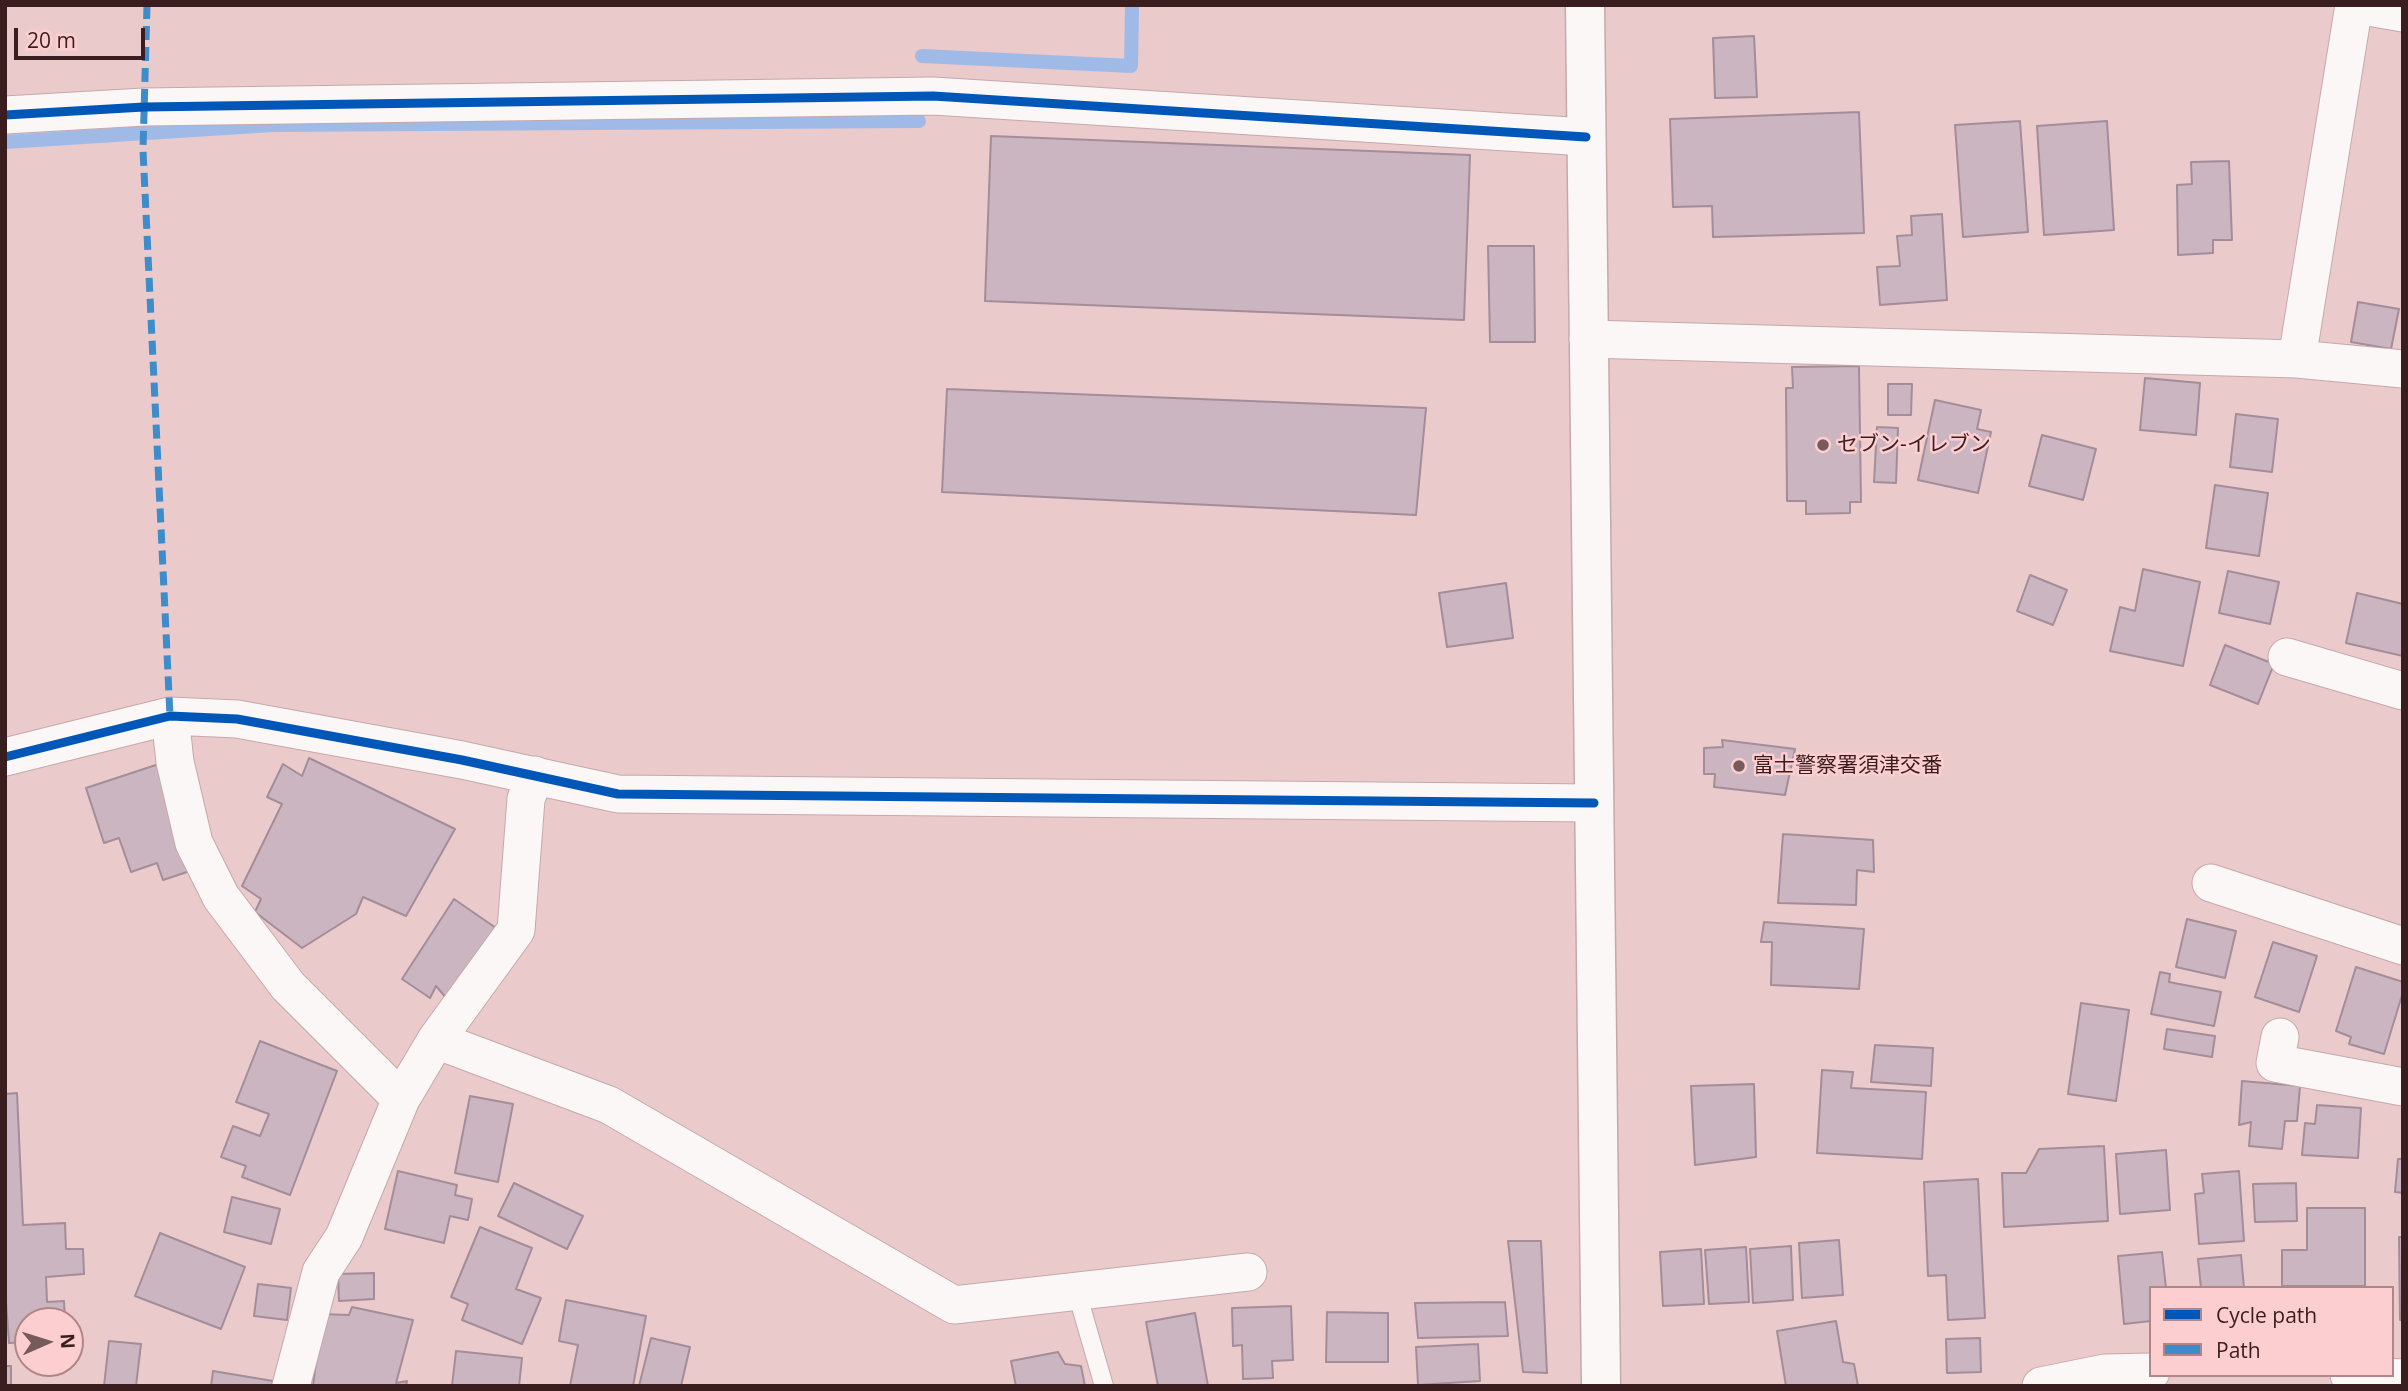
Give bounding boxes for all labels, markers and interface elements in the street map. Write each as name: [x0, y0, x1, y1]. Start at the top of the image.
scale bar: [18, 14, 149, 58]
text: 20 m: [27, 26, 76, 54]
place label: セブン-イレブン: [1837, 432, 1991, 458]
marker: セブン-イレブン: [1815, 437, 1831, 453]
place label: 富士警察署須津交番: [1753, 753, 1942, 779]
marker: 富士警察署須津交番: [1731, 758, 1747, 774]
legend: [2149, 1286, 2394, 1377]
text: Cycle path: [2216, 1301, 2317, 1329]
north arrow: [14, 1307, 84, 1377]
text: N: [55, 1333, 81, 1349]
text: Path: [2216, 1336, 2261, 1364]

